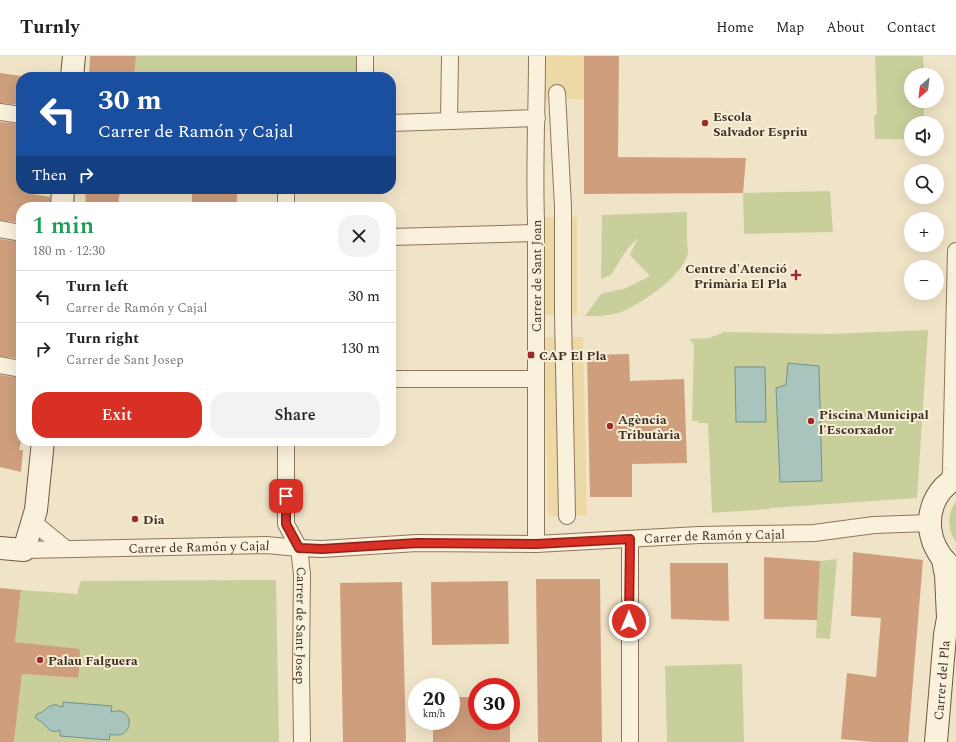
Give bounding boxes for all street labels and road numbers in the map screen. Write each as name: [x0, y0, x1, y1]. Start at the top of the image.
street label: Carrer de Sant Joan: [527, 219, 547, 332]
street label: Carrer de Ramón y Cajal: [643, 525, 785, 549]
street label: Carrer de Ramón y Cajal: [128, 536, 271, 559]
street label: Carrer de Sant Josep: [290, 566, 311, 685]
street label: Carrer del Pla: [929, 639, 956, 721]

